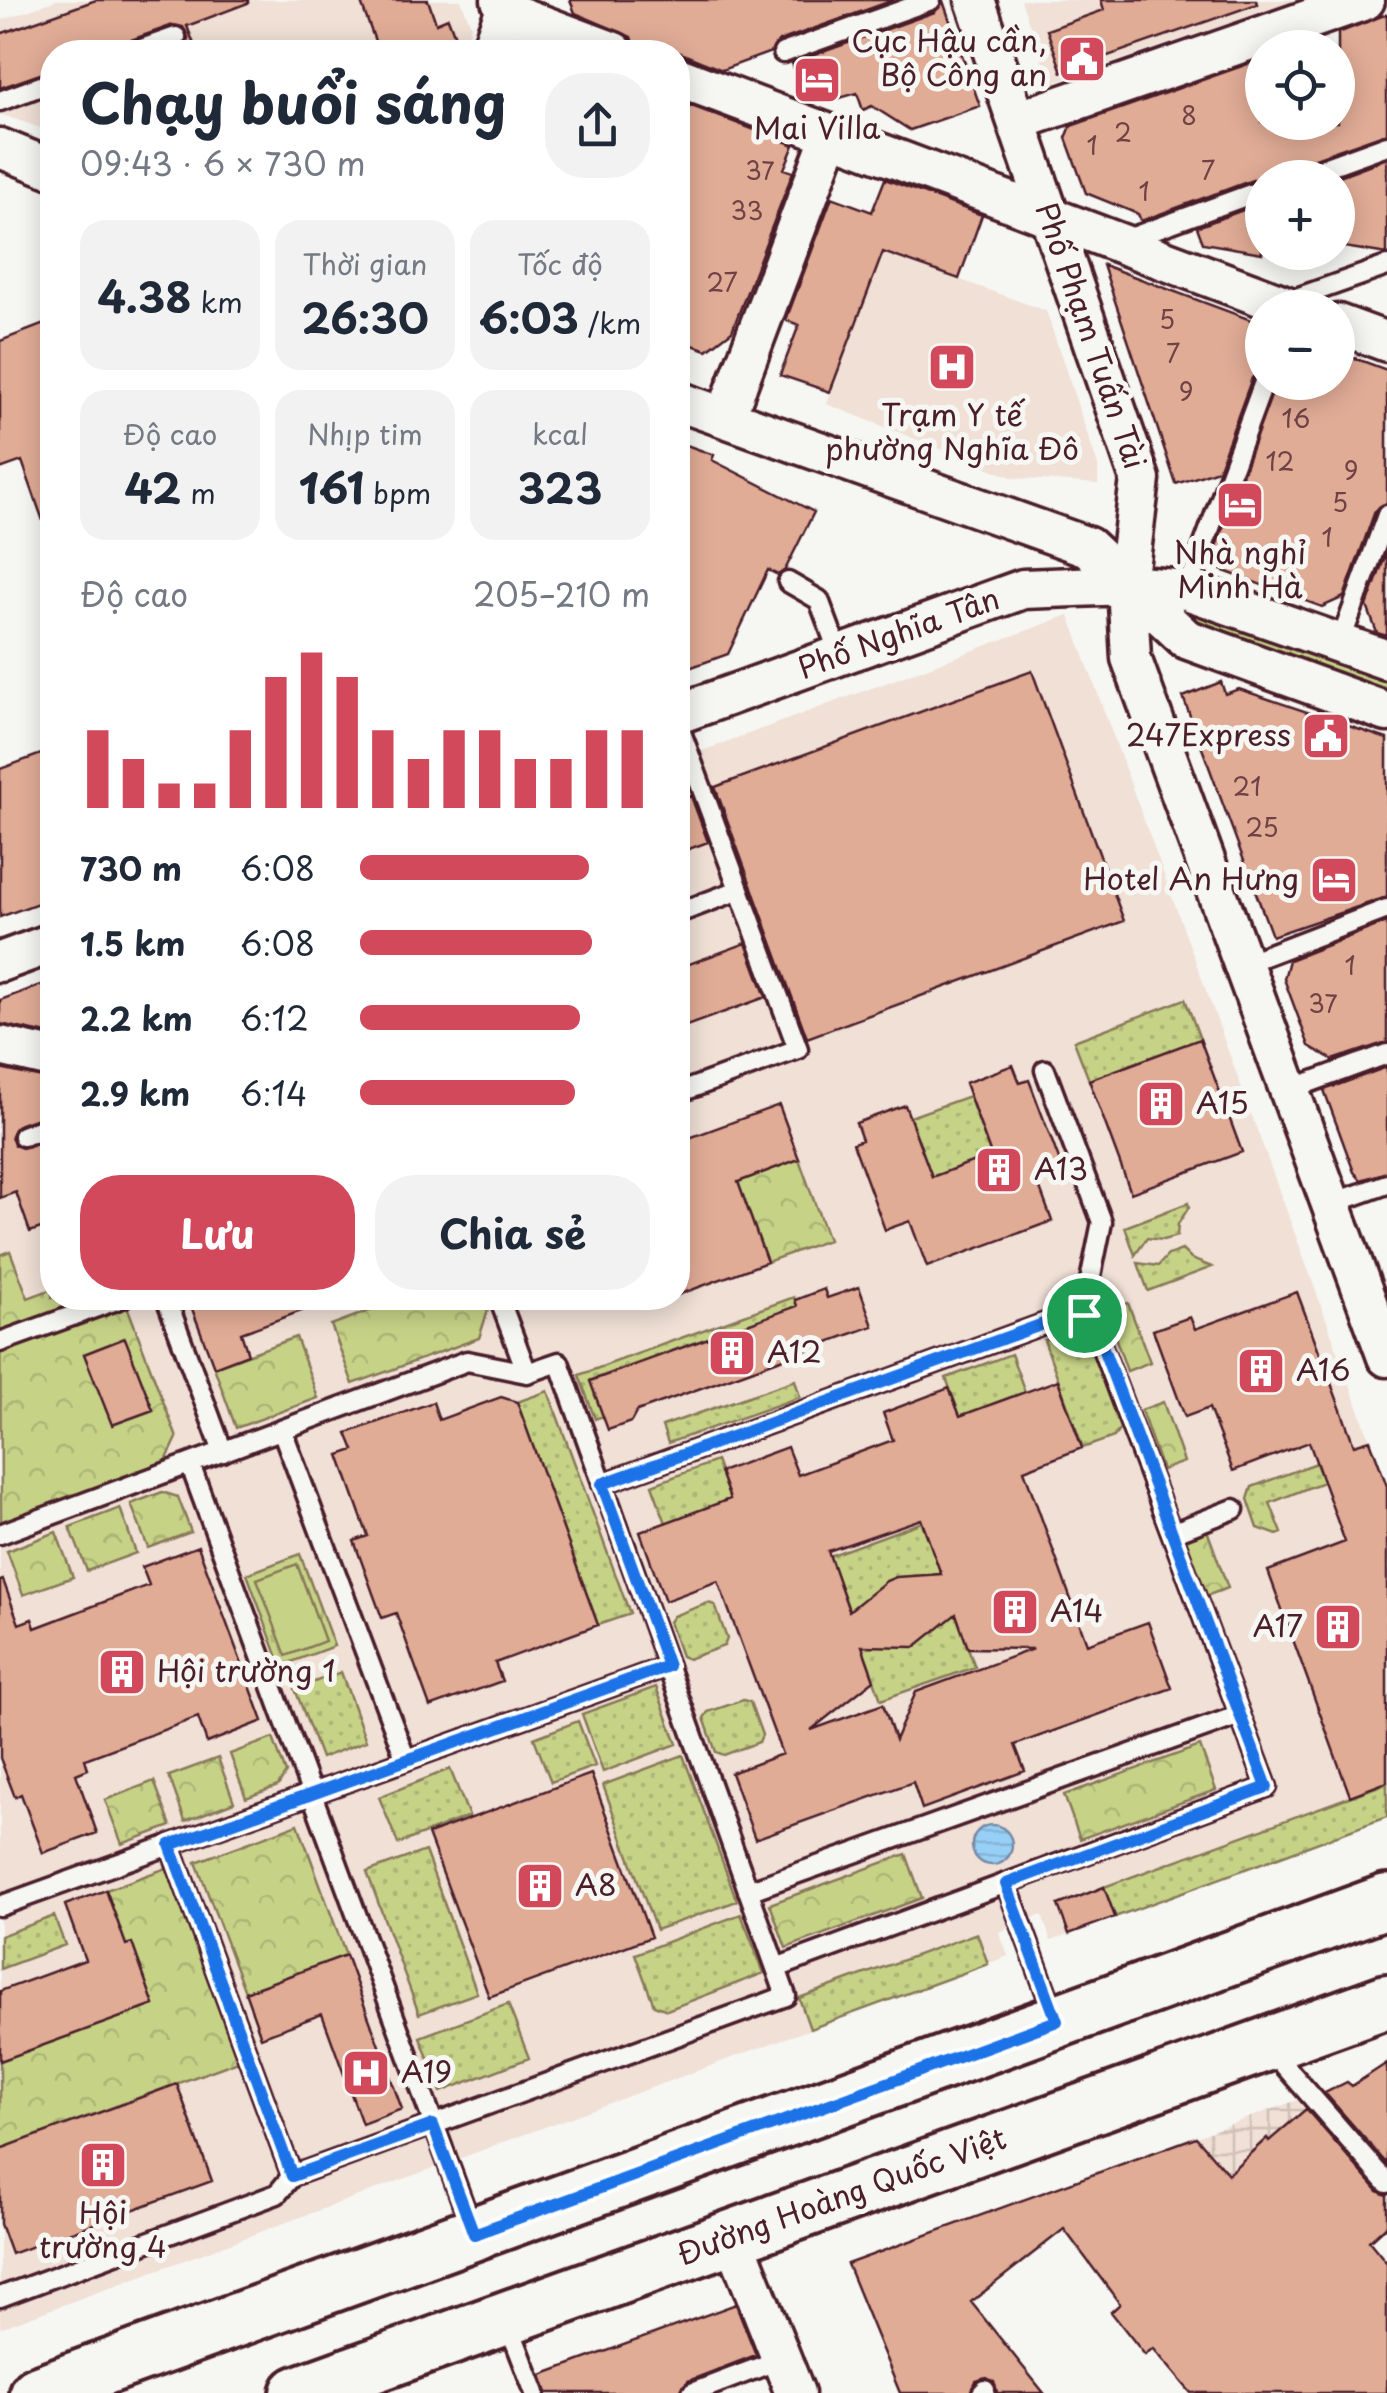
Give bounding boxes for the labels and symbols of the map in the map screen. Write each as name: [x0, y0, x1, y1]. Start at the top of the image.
place label: Cục Hậu cần, Bộ Công an: [851, 17, 1047, 96]
public building icon: Cục Hậu cần, Bộ Công an: [1056, 33, 1108, 85]
hotel icon: Mai Villa: [791, 54, 843, 106]
house number: 8: [1181, 96, 1197, 134]
place label: Mai Villa: [754, 104, 881, 149]
house number: 2: [1114, 113, 1132, 151]
house number: 1: [1086, 126, 1098, 164]
house number: 37: [745, 151, 775, 189]
house number: 7: [1201, 151, 1215, 189]
house number: 1: [1138, 172, 1150, 210]
house number: 33: [731, 191, 763, 229]
street label: Phố Phạm Tuấn Tài: [1026, 196, 1159, 474]
house number: 27: [706, 263, 738, 301]
house number: 5: [1159, 300, 1175, 338]
house number: 7: [1166, 334, 1180, 372]
hospital icon: Trạm Y tế phường Nghĩa Đô: [926, 341, 978, 393]
house number: 9: [1179, 372, 1193, 410]
place label: Trạm Y tế phường Nghĩa Đô: [825, 391, 1079, 470]
house number: 16: [1282, 399, 1310, 437]
house number: 12: [1266, 442, 1294, 480]
house number: 9: [1344, 451, 1358, 489]
hotel icon: Nhà nghỉ Minh Hà: [1214, 479, 1266, 531]
house number: 5: [1332, 483, 1348, 521]
house number: 1: [1321, 518, 1333, 556]
place label: Nhà nghỉ Minh Hà: [1174, 529, 1306, 608]
street label: Phố Nghĩa Tân: [791, 574, 1005, 689]
public building icon: 247Express: [1300, 710, 1352, 762]
place label: 247Express: [1126, 711, 1291, 756]
house number: 21: [1233, 767, 1261, 805]
house number: 25: [1245, 808, 1279, 846]
hotel icon: Hotel An Hưng: [1308, 854, 1360, 906]
place label: Hotel An Hưng: [1083, 855, 1299, 900]
house number: 1: [1344, 946, 1356, 984]
house number: 37: [1308, 984, 1338, 1022]
building icon: A15: [1135, 1078, 1187, 1130]
place label: A15: [1196, 1079, 1249, 1124]
building icon: A13: [973, 1144, 1025, 1196]
place label: A13: [1034, 1145, 1088, 1190]
pin: [1042, 1273, 1127, 1358]
building icon: A12: [706, 1327, 758, 1379]
place label: A12: [767, 1328, 822, 1373]
building icon: A16: [1235, 1345, 1287, 1397]
place label: A16: [1296, 1346, 1350, 1391]
building icon: A14: [989, 1586, 1041, 1638]
place label: A14: [1050, 1587, 1103, 1632]
building icon: A17: [1312, 1601, 1364, 1653]
place label: A17: [1253, 1602, 1303, 1647]
building icon: Hội trường 1: [96, 1646, 148, 1698]
place label: Hội trường 1: [157, 1647, 336, 1692]
building icon: A8: [514, 1860, 566, 1912]
place label: A8: [575, 1861, 617, 1906]
hospital icon: A19: [340, 2047, 392, 2099]
place label: A19: [401, 2048, 452, 2093]
street label: Đường Hoàng Quốc Việt: [670, 2114, 1012, 2275]
building icon: Hội trường 4: [77, 2139, 129, 2191]
place label: Hội trường 4: [39, 2189, 167, 2268]

